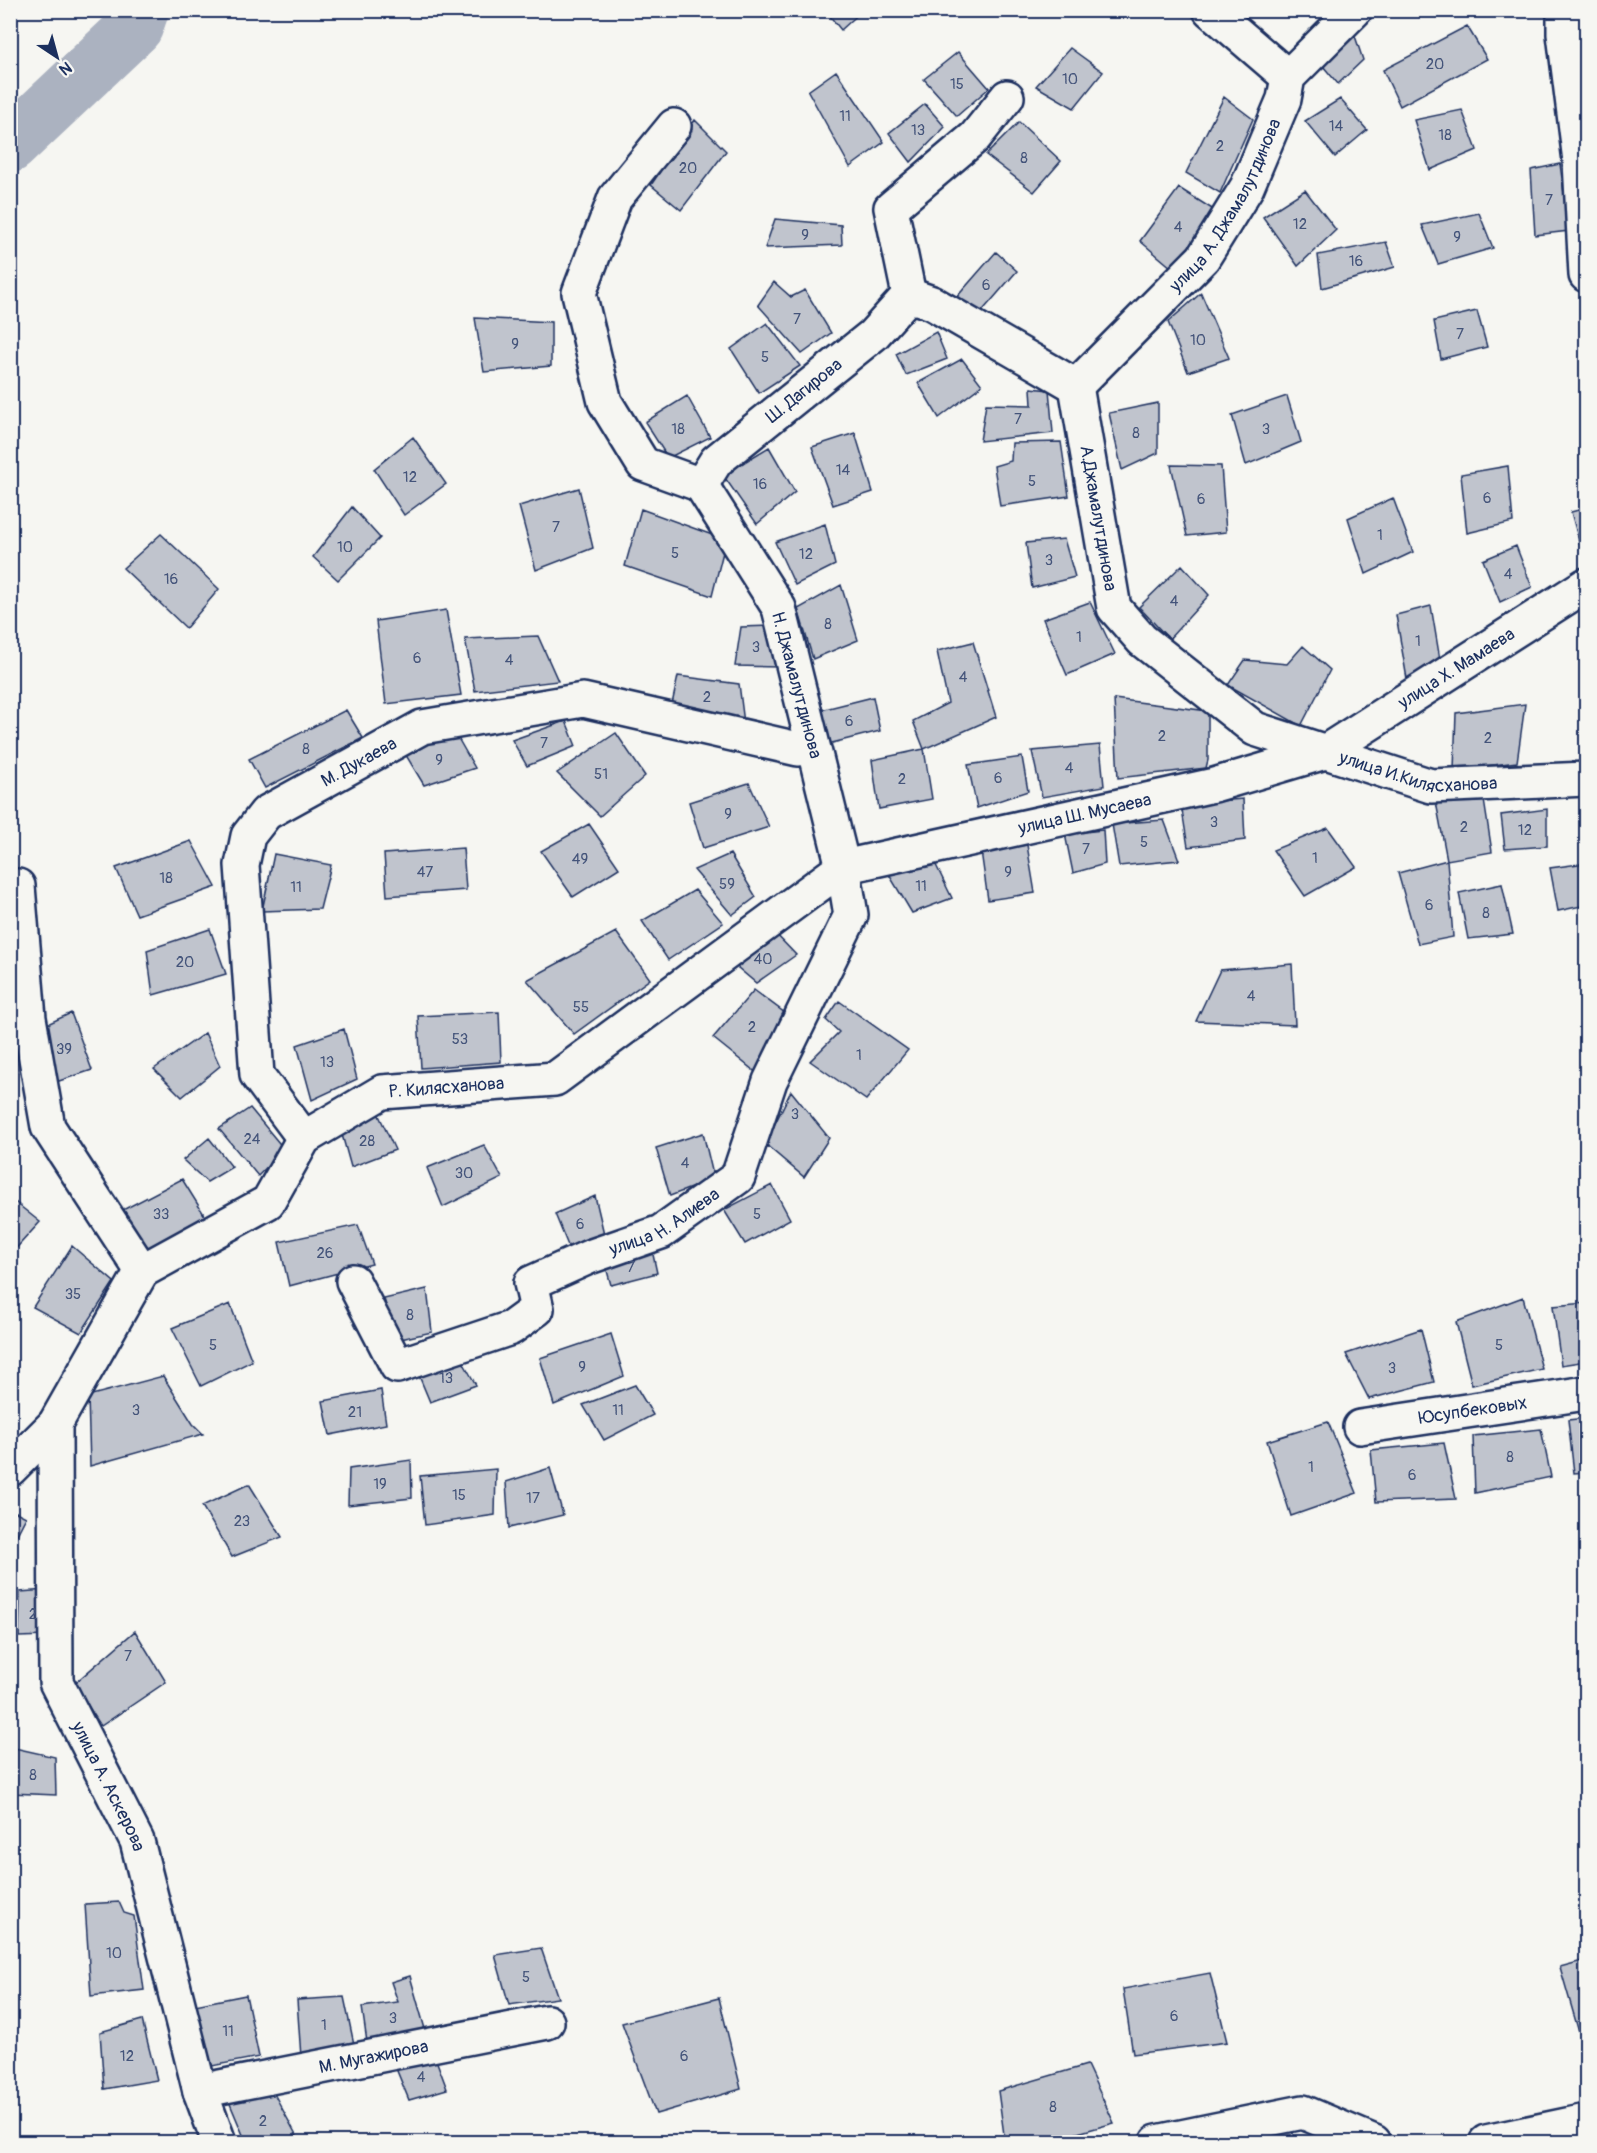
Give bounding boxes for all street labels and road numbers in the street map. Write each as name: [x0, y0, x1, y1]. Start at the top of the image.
street label: улица А. Джамалутдинова: [1164, 115, 1286, 298]
street label: Ш. Дагирова: [761, 353, 847, 428]
street label: А.Джамалутдинова: [1074, 444, 1122, 593]
street label: Н. Джамалутдинова: [766, 609, 827, 761]
street label: улица Х. Мамаева: [1393, 623, 1519, 715]
street label: М. Дукаева: [317, 732, 401, 792]
street label: улица И.Килясханова: [1335, 746, 1498, 799]
street label: улица Ш. Мусаева: [1015, 788, 1154, 840]
street label: Р. Килясханова: [388, 1072, 505, 1103]
street label: улица Н. Алиева: [605, 1183, 724, 1261]
street label: Юсупбековых: [1417, 1391, 1528, 1430]
street label: улица А. Аскерова: [66, 1717, 150, 1854]
street label: М. Мугажирова: [317, 2035, 430, 2079]

